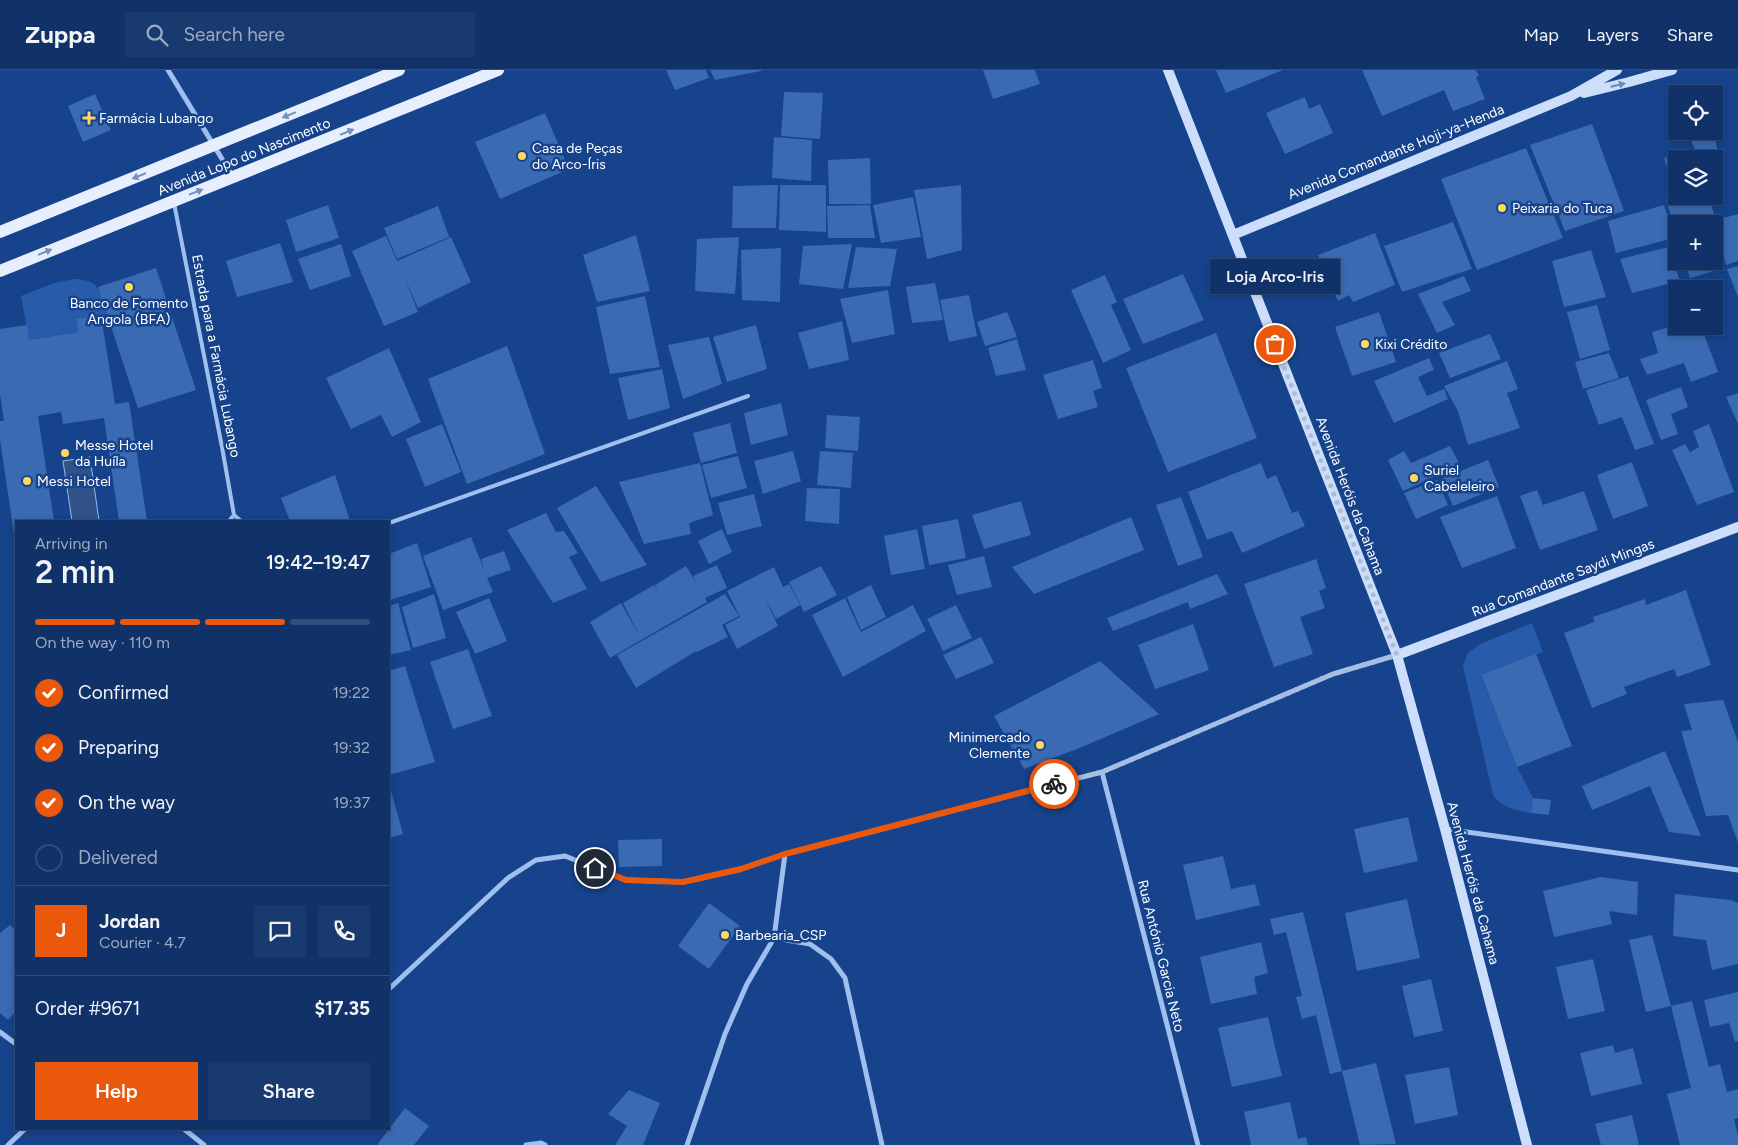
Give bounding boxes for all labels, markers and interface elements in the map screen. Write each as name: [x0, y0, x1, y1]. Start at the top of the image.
search box: [125, 12, 475, 57]
text: Zuppa: [25, 20, 95, 49]
icon: search: [143, 21, 171, 49]
text: Search here: [183, 23, 285, 46]
text: Map: [1524, 24, 1559, 46]
text: Layers: [1587, 24, 1639, 46]
text: Share: [1667, 24, 1713, 46]
one-way arrow: [1611, 81, 1626, 89]
map controls: [1668, 85, 1723, 335]
button: locate: [1668, 85, 1723, 140]
street label: Avenida Comandante Hoji-ya-Henda: [1285, 101, 1507, 203]
place label: Farmácia Lubango: [99, 110, 213, 127]
marker: Farmácia Lubango: [83, 112, 95, 124]
one-way arrow: [282, 112, 297, 119]
street label: Avenida Lopo do Nascimento: [155, 114, 333, 200]
one-way arrow: [340, 127, 354, 135]
place label: Casa de Peças do Arco-Íris: [532, 140, 623, 173]
marker: Casa de Peças do Arco-Íris: [516, 150, 528, 162]
button: layers: [1668, 150, 1723, 205]
one-way arrow: [132, 173, 146, 181]
one-way arrow: [189, 188, 204, 196]
place label: Peixaria do Tuca: [1512, 200, 1613, 217]
marker: Peixaria do Tuca: [1496, 202, 1508, 214]
button: +: [1668, 215, 1723, 270]
one-way arrow: [38, 248, 52, 256]
street label: Estrada para a Farmácia Lubango: [188, 253, 244, 459]
callout: Loja Arco-Iris: [1210, 259, 1340, 294]
text: Loja Arco-Iris: [1226, 267, 1324, 286]
button: −: [1668, 280, 1723, 335]
marker: Banco de Fomento Angola (BFA): [123, 281, 135, 293]
place label: Banco de Fomento Angola (BFA): [70, 295, 188, 328]
pin: [1254, 323, 1296, 365]
icon: bag: [1261, 330, 1289, 358]
place label: Kixi Crédito: [1375, 336, 1447, 353]
marker: Kixi Crédito: [1359, 338, 1371, 350]
street label: Avenida Heróis da Cahama: [1312, 414, 1388, 578]
place label: Messe Hotel da Huíla: [75, 437, 153, 470]
marker: Messe Hotel da Huíla: [59, 447, 71, 459]
place label: Suriel Cabeleleiro: [1424, 462, 1495, 495]
marker: Suriel Cabeleleiro: [1408, 472, 1420, 484]
place label: Messi Hotel: [37, 473, 111, 490]
marker: Messi Hotel: [21, 475, 33, 487]
text: Arriving in: [35, 534, 107, 553]
street label: Rua Comandante Saydi Mingas: [1469, 535, 1657, 621]
text: 19:42–19:47: [266, 551, 370, 574]
text: 2 min: [35, 553, 115, 591]
text: On the way · 110 m: [35, 633, 170, 652]
icon: check: [35, 679, 63, 707]
text: Confirmed: [78, 681, 169, 704]
text: 19:22: [332, 683, 370, 702]
place label: Minimercado Clemente: [949, 729, 1030, 762]
icon: check: [35, 734, 63, 762]
text: Preparing: [78, 736, 159, 759]
text: 19:32: [333, 738, 370, 757]
marker: Minimercado Clemente: [1034, 739, 1046, 751]
courier: [1029, 759, 1079, 809]
icon: bike: [1040, 770, 1068, 798]
icon: check: [35, 789, 63, 817]
text: On the way: [78, 791, 175, 814]
text: 19:37: [333, 793, 370, 812]
street label: Avenida Heróis da Cahama: [1443, 800, 1503, 966]
text: Delivered: [78, 846, 158, 869]
pin: [574, 847, 616, 889]
icon: home: [581, 854, 609, 882]
street label: Rua António Garcia Neto: [1134, 878, 1188, 1034]
button: chat: [254, 905, 306, 957]
button: phone: [318, 905, 370, 957]
text: Jordan: [99, 910, 160, 933]
text: J: [56, 919, 66, 942]
place label: Barbearia_CSP: [735, 927, 826, 944]
marker: Barbearia_CSP: [719, 929, 731, 941]
text: Courier · 4.7: [99, 933, 186, 952]
text: Order #9671: [35, 997, 140, 1020]
text: $17.35: [315, 997, 370, 1020]
button: Help: [35, 1062, 198, 1120]
button: Share: [208, 1062, 370, 1120]

